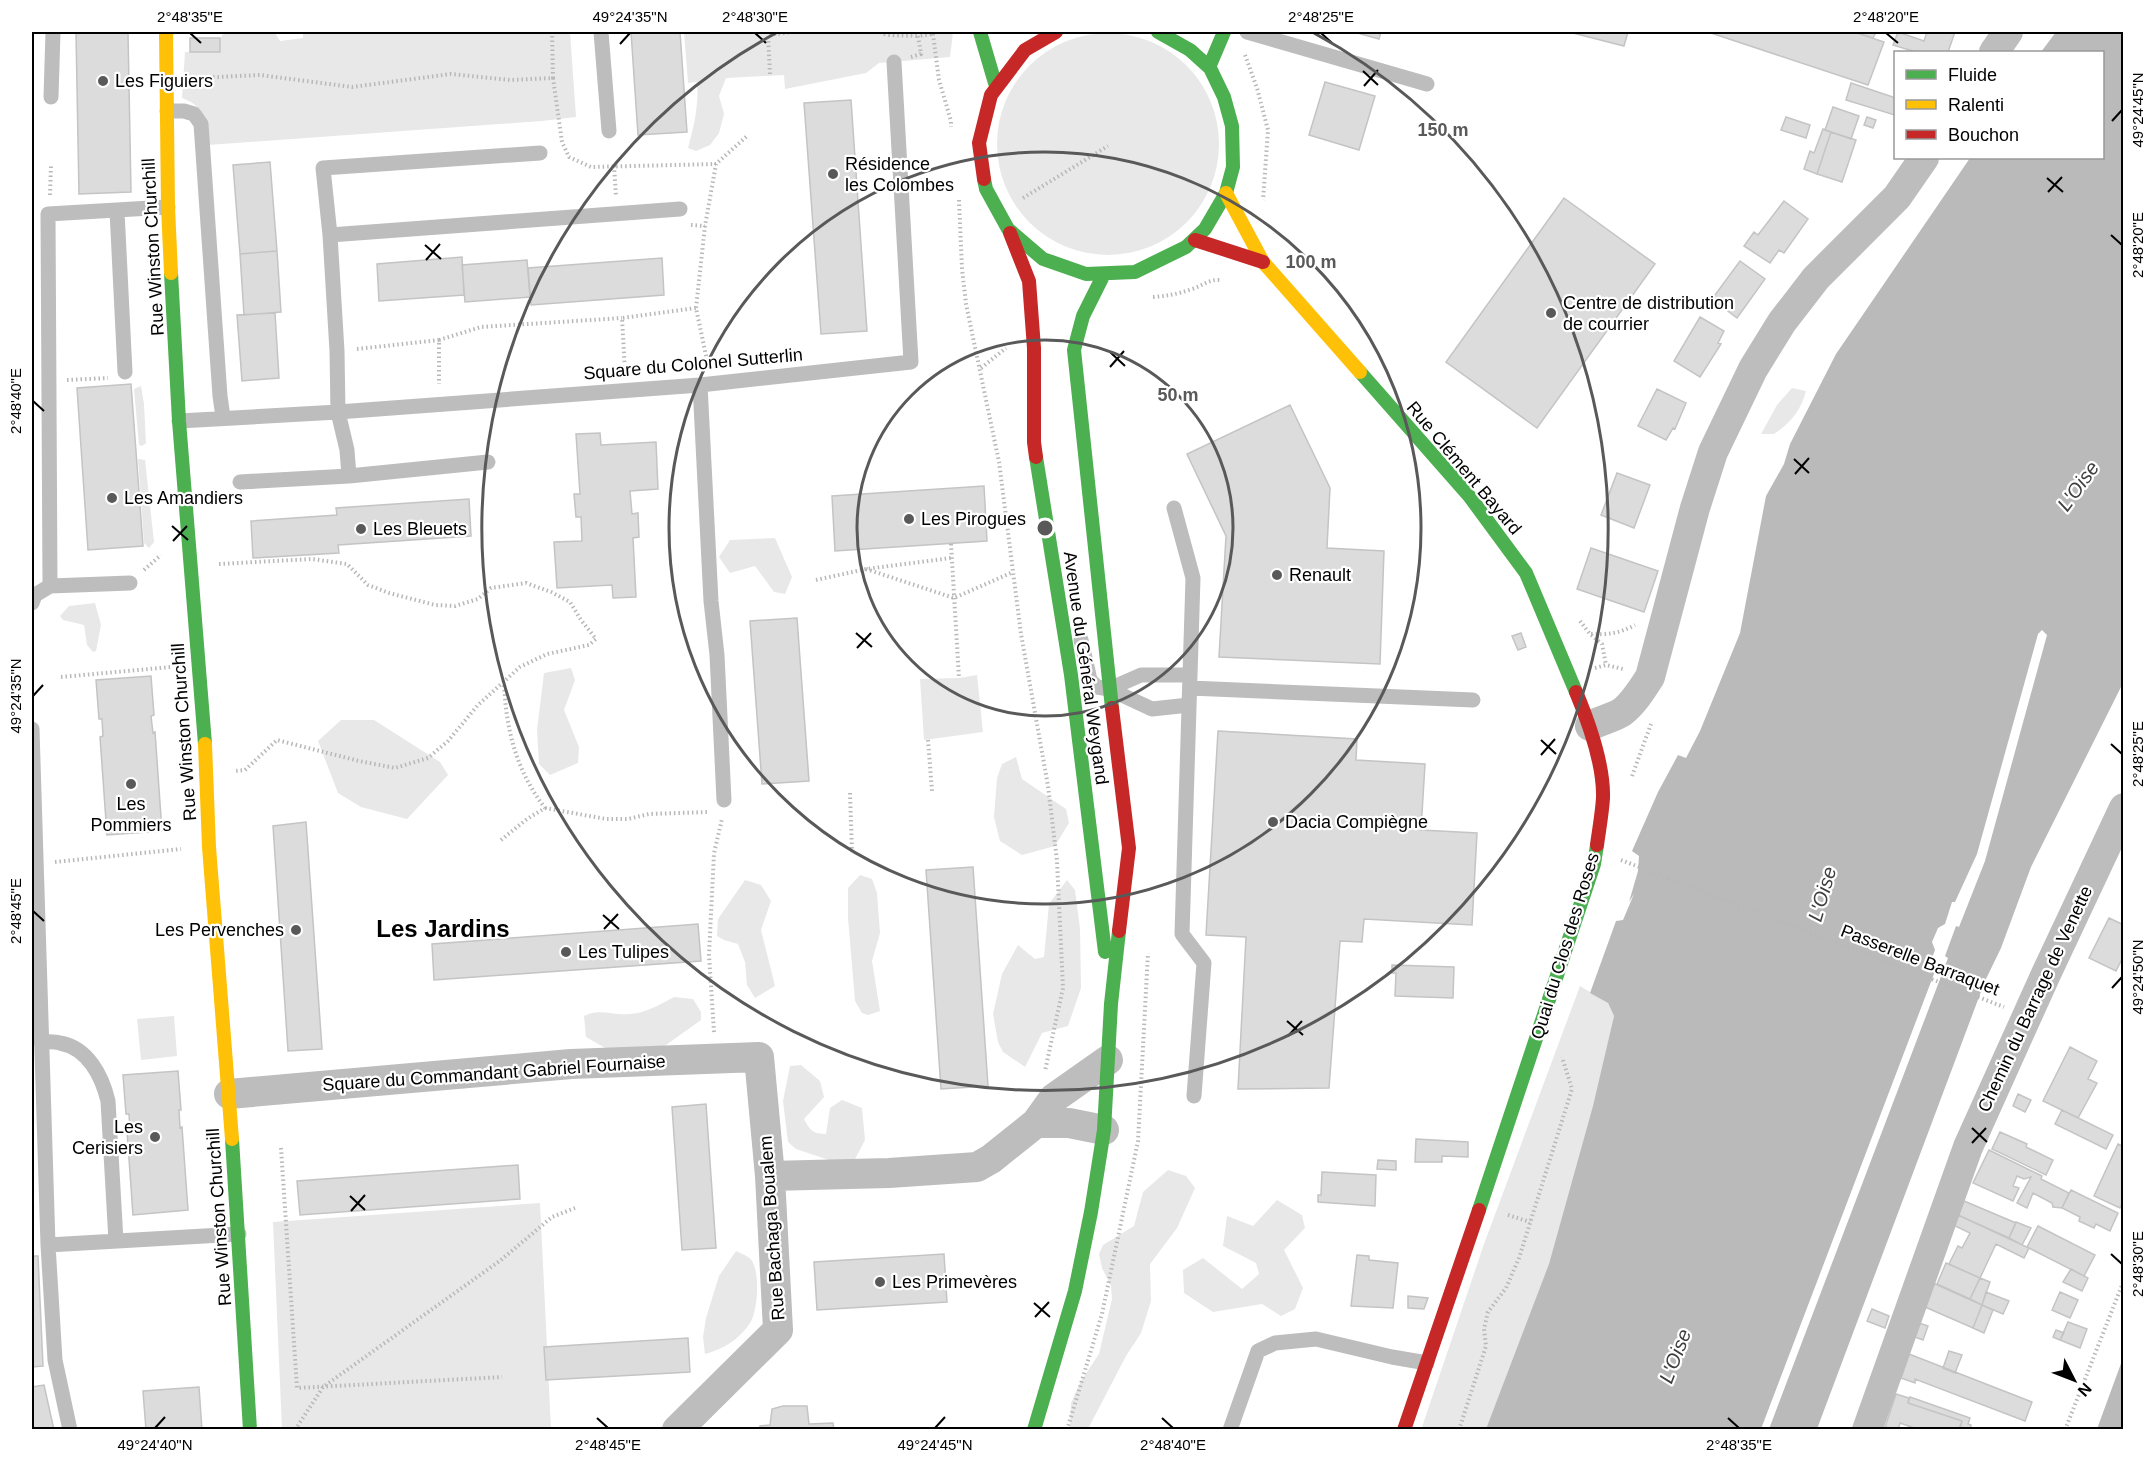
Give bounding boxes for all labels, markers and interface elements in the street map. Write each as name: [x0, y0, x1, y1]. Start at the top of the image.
text: 2°48'35"E: [157, 8, 223, 25]
text: 49°24'35"N: [592, 8, 668, 25]
text: 2°48'30"E: [722, 8, 788, 25]
text: 2°48'25"E: [1288, 8, 1354, 25]
text: 2°48'20"E: [1853, 8, 1919, 25]
legend: [1894, 51, 2104, 159]
text: Fluide: [1948, 65, 1997, 85]
place label: Les Figuiers: [115, 71, 213, 91]
text: 49°24'45"N: [2129, 72, 2146, 148]
marker: Les Figuiers: [96, 74, 110, 88]
text: Ralenti: [1948, 95, 2004, 115]
text: 150 m: [1417, 120, 1469, 140]
text: Bouchon: [1948, 125, 2019, 145]
place label: Résidence les Colombes: [845, 154, 954, 195]
street label: Rue Winston Churchill: [138, 158, 168, 336]
marker: Résidence les Colombes: [826, 167, 840, 181]
text: 2°48'20"E: [2129, 212, 2146, 278]
text: 100 m: [1285, 252, 1337, 272]
place label: Centre de distribution de courrier: [1563, 293, 1734, 334]
marker: Centre de distribution de courrier: [1544, 306, 1558, 320]
street label: Square du Colonel Sutterlin: [582, 344, 804, 384]
text: 2°48'40"E: [7, 368, 24, 434]
text: 50 m: [1157, 385, 1199, 405]
street label: Rue Clément Bayard: [1403, 398, 1525, 538]
water label: L'Oise: [2053, 457, 2103, 515]
place label: Les Amandiers: [124, 488, 243, 508]
marker: Les Amandiers: [105, 491, 119, 505]
place label: Les Pirogues: [921, 509, 1026, 529]
marker: Les Pirogues: [902, 512, 916, 526]
centre of rings: [1035, 518, 1055, 538]
place label: Les Bleuets: [373, 519, 467, 539]
marker: Les Bleuets: [354, 522, 368, 536]
street label: Avenue du Général Weygand: [1060, 550, 1112, 786]
place label: Renault: [1289, 565, 1351, 585]
marker: Renault: [1270, 568, 1284, 582]
street label: Rue Winston Churchill: [168, 642, 200, 822]
text: 49°24'35"N: [7, 658, 24, 734]
text: 2°48'25"E: [2129, 721, 2146, 787]
marker: Les Pommiers: [124, 777, 138, 791]
place label: Les Pommiers: [90, 794, 172, 835]
place label: Dacia Compiègne: [1285, 812, 1428, 832]
marker: Dacia Compiègne: [1266, 815, 1280, 829]
street label: Quai du Clos des Roses: [1527, 850, 1603, 1042]
water label: L'Oise: [1804, 864, 1840, 924]
text: 2°48'45"E: [7, 878, 24, 944]
street label: Chemin du Barrage de Venette: [1974, 883, 2096, 1115]
district label: Les Jardins: [376, 915, 510, 942]
place label: Les Pervenches: [155, 920, 284, 940]
street label: Passerelle Barraquet: [1838, 921, 2002, 999]
marker: Les Pervenches: [289, 923, 303, 937]
text: 49°24'50"N: [2129, 939, 2146, 1015]
place label: Les Tulipes: [578, 942, 669, 962]
marker: Les Tulipes: [559, 945, 573, 959]
street label: Square du Commandant Gabriel Fournaise: [322, 1051, 666, 1095]
place label: Les Cerisiers: [72, 1117, 143, 1158]
street label: Rue Winston Churchill: [203, 1127, 235, 1307]
marker: Les Cerisiers: [148, 1130, 162, 1144]
street label: Rue Bachaga Boualem: [756, 1135, 788, 1321]
text: 2°48'30"E: [2129, 1231, 2146, 1297]
place label: Les Primevères: [892, 1272, 1017, 1292]
marker: Les Primevères: [873, 1275, 887, 1289]
water label: L'Oise: [1655, 1326, 1695, 1386]
north arrow: [2044, 1350, 2104, 1410]
text: N: [2075, 1380, 2095, 1400]
text: 49°24'40"N: [117, 1436, 193, 1453]
text: 2°48'45"E: [575, 1436, 641, 1453]
text: 49°24'45"N: [897, 1436, 973, 1453]
text: 2°48'40"E: [1140, 1436, 1206, 1453]
text: 2°48'35"E: [1706, 1436, 1772, 1453]

